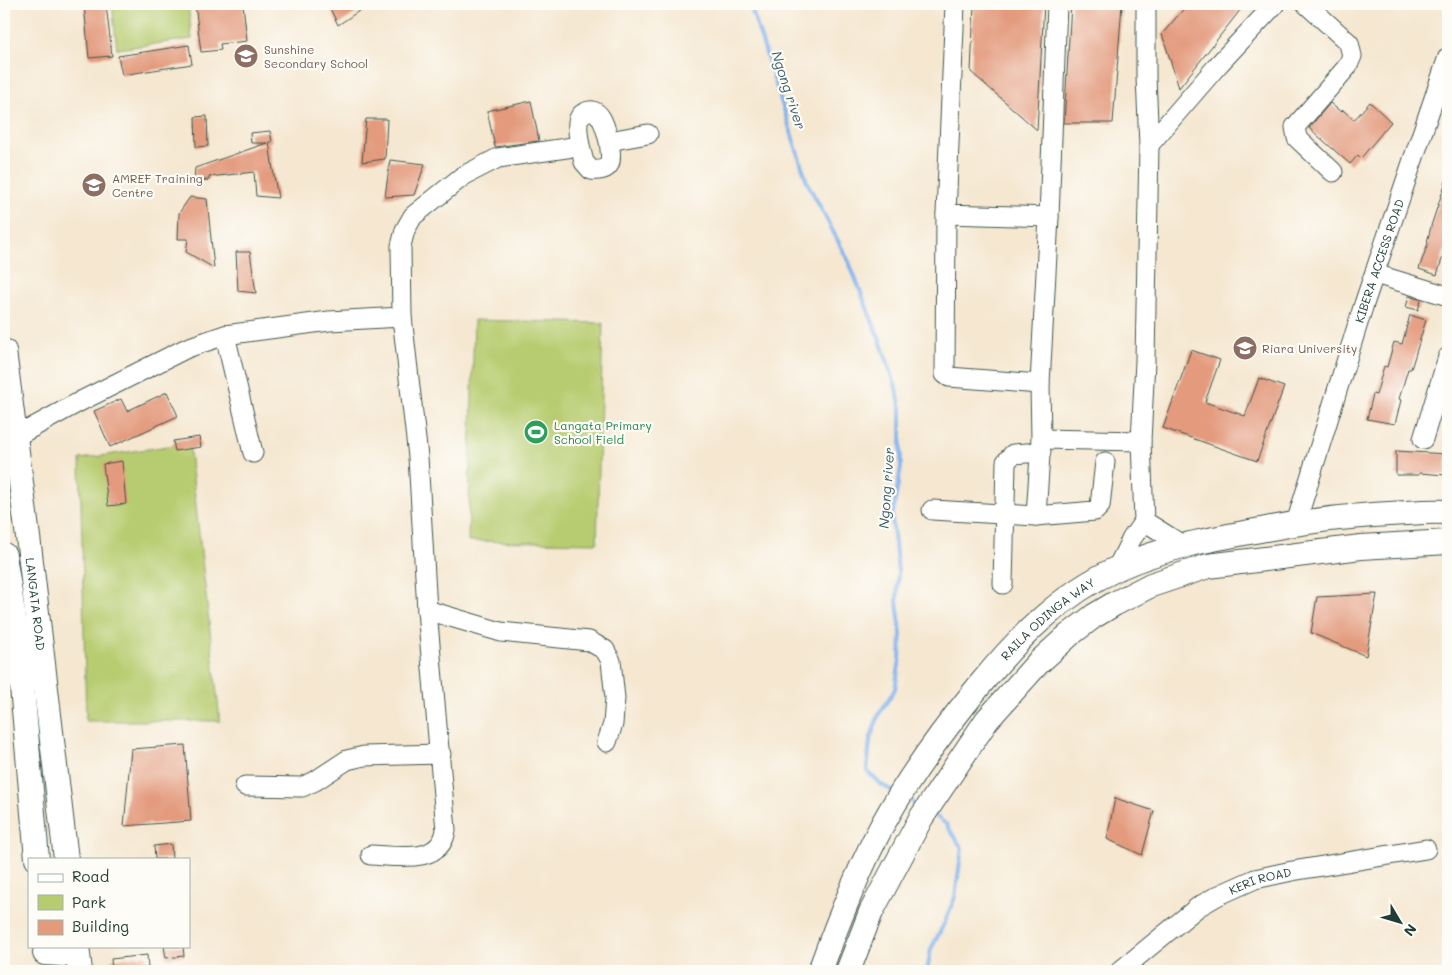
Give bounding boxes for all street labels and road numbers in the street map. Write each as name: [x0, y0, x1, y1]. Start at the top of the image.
street label: KIBERA ACCESS ROAD: [1351, 197, 1407, 325]
street label: LANGATA ROAD: [23, 557, 49, 651]
street label: RAILA ODINGA WAY: [997, 574, 1098, 663]
street label: KERI ROAD: [1226, 863, 1293, 898]

